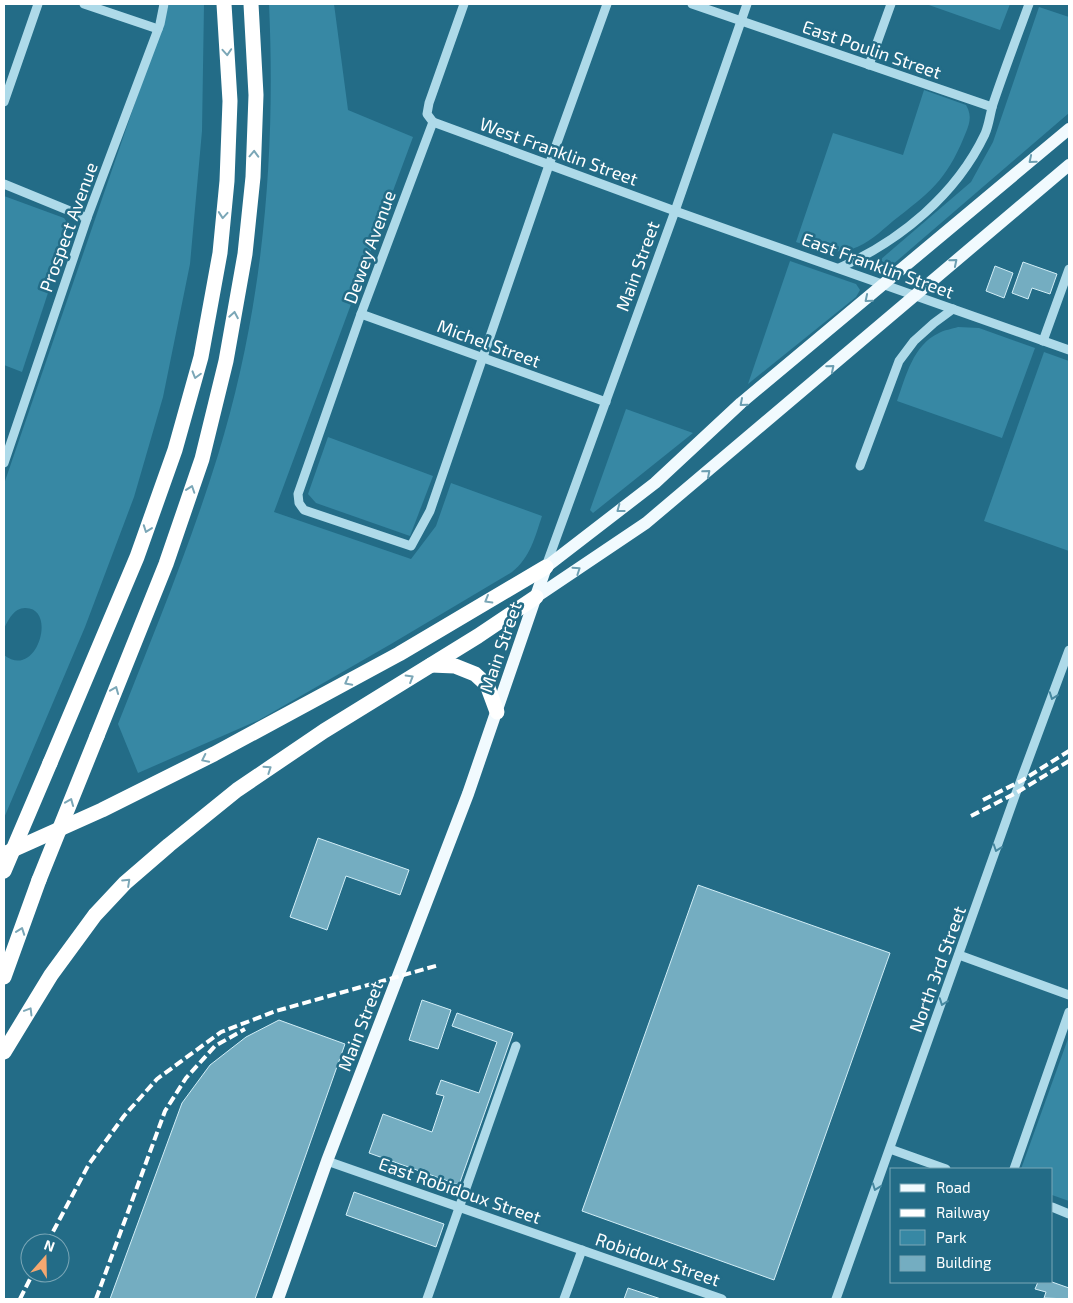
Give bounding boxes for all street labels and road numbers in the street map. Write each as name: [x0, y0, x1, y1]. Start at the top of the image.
street label: East Poulin Street: [800, 15, 944, 83]
street label: West Franklin Street: [477, 112, 641, 190]
street label: Prospect Avenue: [34, 159, 102, 295]
street label: Dewey Avenue: [338, 187, 400, 307]
street label: Main Street: [610, 218, 664, 314]
street label: East Franklin Street: [799, 227, 957, 303]
street label: Michel Street: [434, 314, 544, 372]
street label: Main Street: [474, 599, 526, 695]
street label: North 3rd Street: [904, 903, 970, 1035]
street label: Main Street: [333, 978, 387, 1074]
street label: East Robidoux Street: [376, 1152, 544, 1228]
street label: Robidoux Street: [593, 1227, 723, 1291]

